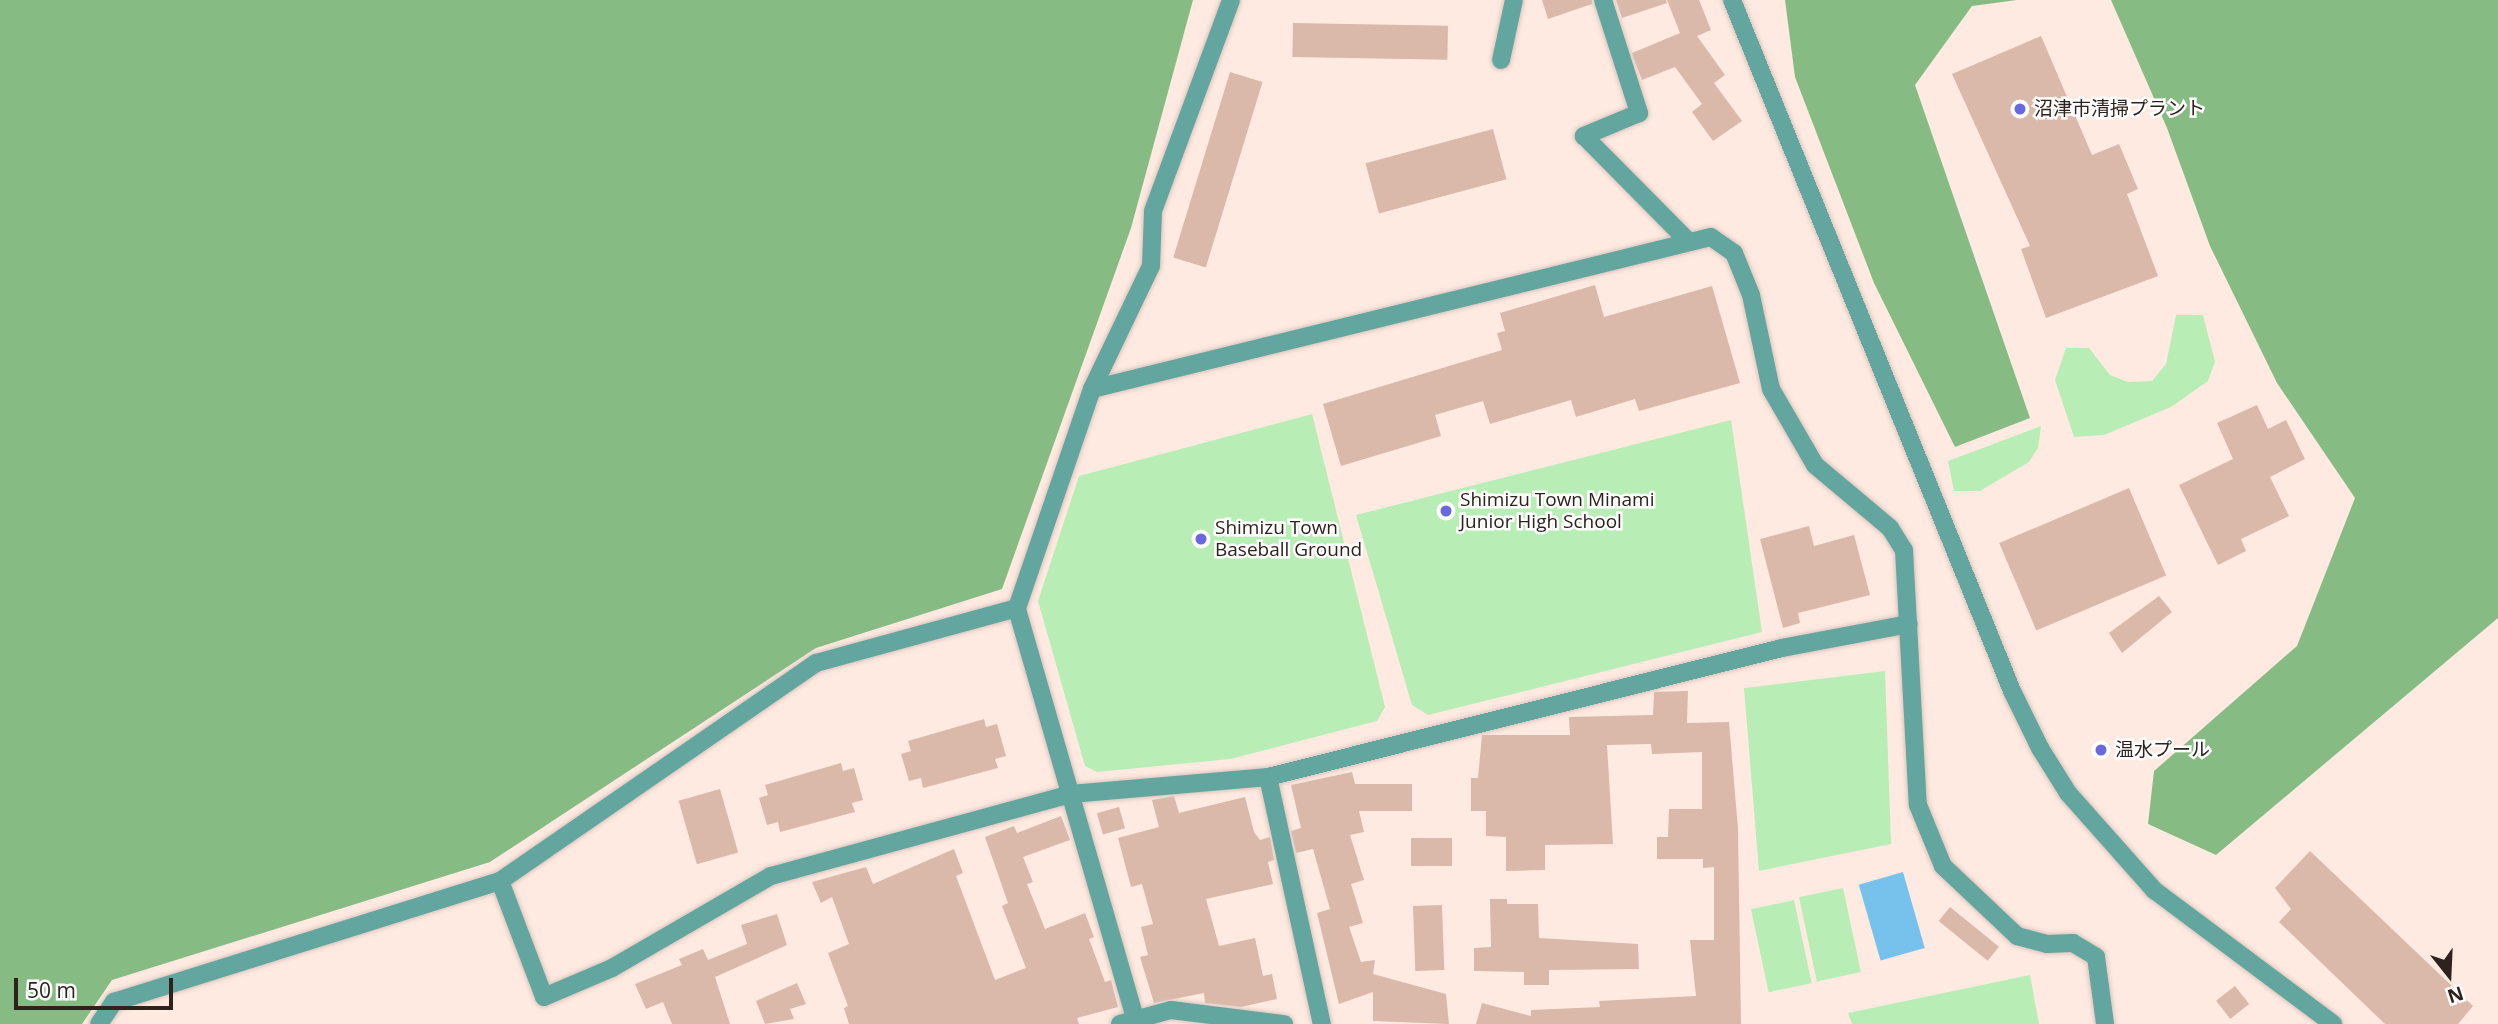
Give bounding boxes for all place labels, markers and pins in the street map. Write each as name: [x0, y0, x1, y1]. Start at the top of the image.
place label: 沼津市清掃プラント: [2034, 98, 2205, 120]
marker: 沼津市清掃プラント: [2012, 101, 2028, 117]
place label: Shimizu Town Minami Junior High School: [1460, 489, 1654, 533]
marker: Shimizu Town Minami Junior High School: [1438, 503, 1454, 519]
place label: Shimizu Town Baseball Ground: [1215, 517, 1362, 561]
marker: Shimizu Town Baseball Ground: [1193, 531, 1209, 547]
place label: 温水プール: [2115, 739, 2210, 761]
marker: 温水プール: [2093, 742, 2109, 758]

